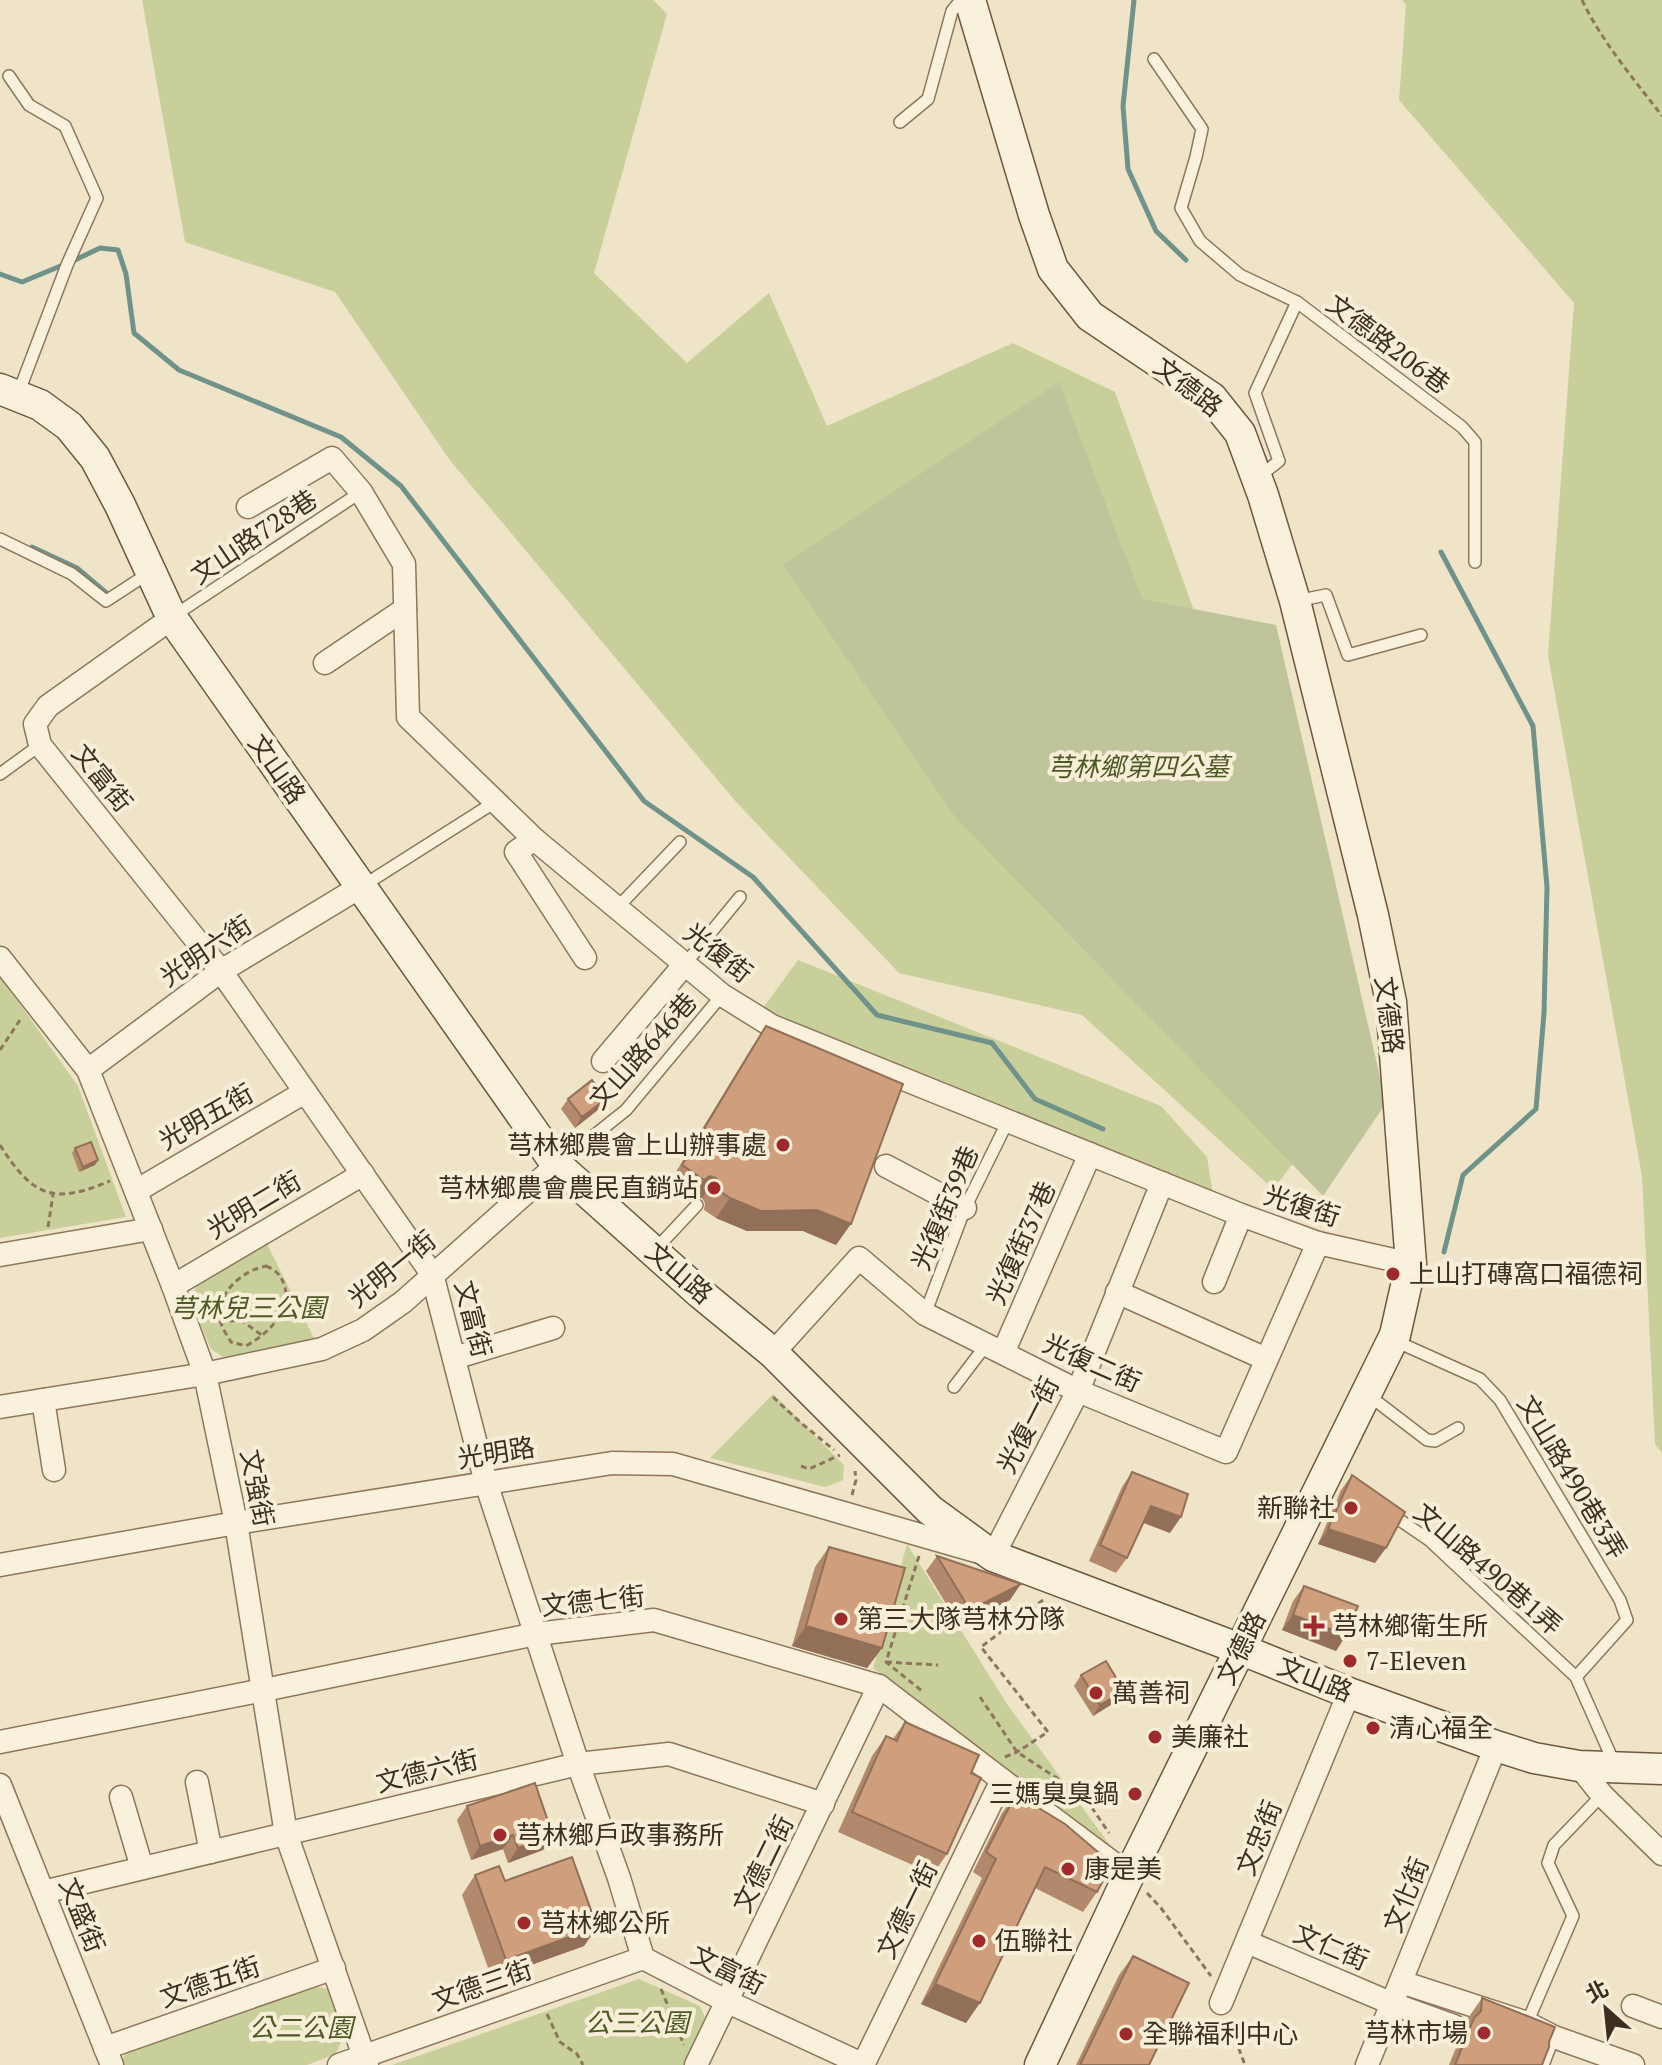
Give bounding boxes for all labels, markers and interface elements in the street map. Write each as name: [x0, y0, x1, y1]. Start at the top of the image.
street label: 文德路206巷: [1320, 286, 1457, 401]
street label: 文德路: [1147, 349, 1230, 424]
street label: 文山路728巷: [184, 481, 323, 591]
street label: 文山路: [242, 727, 314, 810]
street label: 文富街: [65, 736, 141, 818]
park label: 芎林鄉第四公墓: [1047, 749, 1233, 783]
street label: 光明六街: [153, 907, 258, 993]
street label: 光復街: [677, 915, 760, 990]
street label: 文德路: [1368, 974, 1412, 1056]
street label: 文山路646巷: [581, 985, 704, 1116]
street label: 光明五街: [152, 1075, 259, 1157]
place label: 芎林鄉農會上山辦事處: [507, 1127, 767, 1161]
marker: 芎林鄉農會上山辦事處: [774, 1136, 792, 1154]
street label: 光復街39巷: [903, 1140, 985, 1275]
street label: 光明二街: [200, 1163, 307, 1246]
place label: 芎林鄉農會農民直銷站: [438, 1170, 698, 1204]
street label: 光復街37巷: [978, 1176, 1062, 1310]
street label: 光復街: [1260, 1177, 1345, 1233]
marker: 芎林鄉農會農民直銷站: [705, 1179, 723, 1197]
street label: 光明一街: [340, 1222, 442, 1314]
street label: 文山路: [639, 1234, 720, 1311]
place label: 上山打磚窩口福德祠: [1409, 1256, 1643, 1290]
marker: 上山打磚窩口福德祠: [1384, 1265, 1402, 1283]
street label: 文富街: [448, 1277, 500, 1361]
park label: 芎林兒三公園: [170, 1290, 330, 1324]
street label: 光復二街: [1038, 1325, 1147, 1399]
street label: 光復一街: [988, 1370, 1066, 1479]
street label: 文山路490巷3弄: [1511, 1388, 1635, 1565]
street label: 光明路: [455, 1429, 537, 1475]
street label: 文強街: [234, 1446, 282, 1529]
place label: 新聯社: [1257, 1490, 1335, 1524]
street label: 文山路490巷1弄: [1408, 1495, 1570, 1642]
marker: 新聯社: [1342, 1499, 1360, 1517]
street label: 文德七街: [539, 1578, 646, 1622]
place label: 第三大隊芎林分隊: [857, 1601, 1065, 1635]
street label: 文德路: [1208, 1605, 1272, 1690]
place label: 芎林鄉衛生所: [1332, 1608, 1488, 1642]
marker: 第三大隊芎林分隊: [832, 1610, 850, 1628]
marker: 芎林鄉衛生所: [1303, 1615, 1325, 1637]
place label: 7-Eleven: [1366, 1643, 1466, 1677]
street label: 文山路: [1273, 1648, 1358, 1708]
marker: 7-Eleven: [1341, 1652, 1359, 1670]
place label: 萬善祠: [1112, 1675, 1190, 1709]
marker: 萬善祠: [1087, 1684, 1105, 1702]
place label: 清心福全: [1389, 1710, 1493, 1744]
place label: 美廉社: [1171, 1719, 1249, 1753]
marker: 清心福全: [1364, 1719, 1382, 1737]
marker: 美廉社: [1146, 1728, 1164, 1746]
street label: 文德六街: [372, 1741, 481, 1799]
place label: 三媽臭臭鍋: [989, 1776, 1119, 1810]
marker: 三媽臭臭鍋: [1126, 1785, 1144, 1803]
street label: 文忠街: [1228, 1795, 1288, 1880]
street label: 文德二街: [724, 1809, 800, 1918]
place label: 芎林鄉戶政事務所: [516, 1817, 724, 1851]
marker: 芎林鄉戶政事務所: [491, 1826, 509, 1844]
place label: 康是美: [1084, 1851, 1162, 1885]
street label: 文化街: [1375, 1852, 1435, 1937]
street label: 文德一街: [868, 1855, 944, 1964]
marker: 康是美: [1059, 1860, 1077, 1878]
street label: 文盛街: [53, 1872, 113, 1957]
place label: 芎林鄉公所: [540, 1905, 670, 1939]
marker: 芎林鄉公所: [515, 1914, 533, 1932]
street label: 文仁街: [1289, 1915, 1374, 1977]
place label: 伍聯社: [995, 1923, 1073, 1957]
marker: 伍聯社: [970, 1932, 988, 1950]
street label: 文富街: [686, 1937, 771, 2001]
street label: 文德五街: [155, 1948, 264, 2014]
street label: 文德三街: [427, 1951, 536, 2017]
north arrow: [1566, 1969, 1646, 2049]
text: 北: [1580, 1973, 1613, 2009]
park label: 公三公園: [585, 2005, 693, 2039]
park label: 公二公園: [249, 2010, 357, 2044]
place label: 芎林市場: [1364, 2015, 1468, 2049]
place label: 全聯福利中心: [1142, 2016, 1298, 2050]
marker: 芎林市場: [1475, 2024, 1493, 2042]
marker: 全聯福利中心: [1117, 2025, 1135, 2043]

